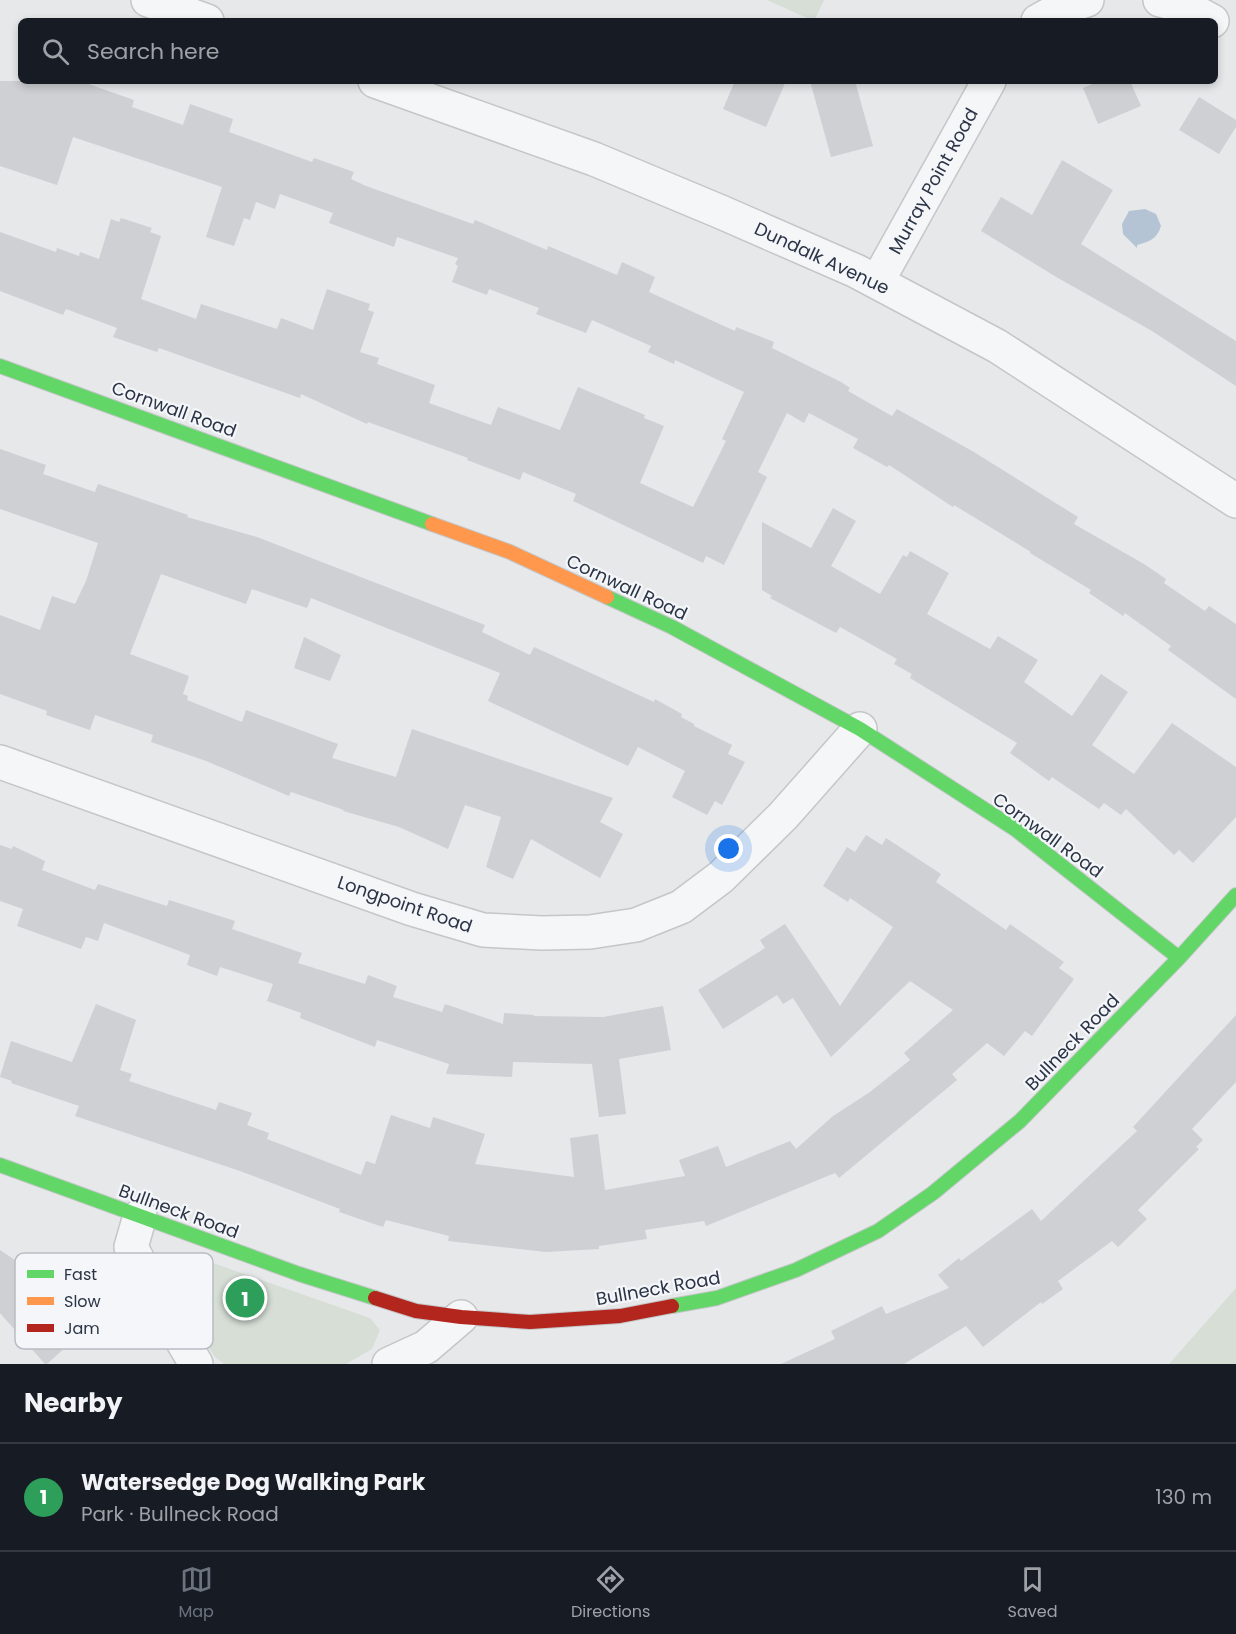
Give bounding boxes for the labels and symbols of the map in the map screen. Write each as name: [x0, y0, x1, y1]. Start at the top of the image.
street label: Murray Point Road: [882, 103, 984, 259]
street label: Dundalk Avenue: [750, 216, 894, 300]
street label: Cornwall Road: [108, 375, 240, 443]
street label: Cornwall Road: [562, 548, 692, 626]
street label: Cornwall Road: [988, 786, 1108, 884]
your location: [714, 834, 743, 863]
street label: Longpoint Road: [334, 869, 476, 939]
street label: Bullneck Road: [1019, 988, 1125, 1096]
street label: Bullneck Road: [116, 1178, 242, 1244]
legend: [15, 1253, 213, 1349]
text: Fast: [64, 1263, 97, 1286]
street label: Bullneck Road: [594, 1265, 722, 1311]
pin: 1: [226, 1276, 264, 1320]
text: Slow: [64, 1290, 101, 1313]
text: Jam: [64, 1317, 100, 1340]

